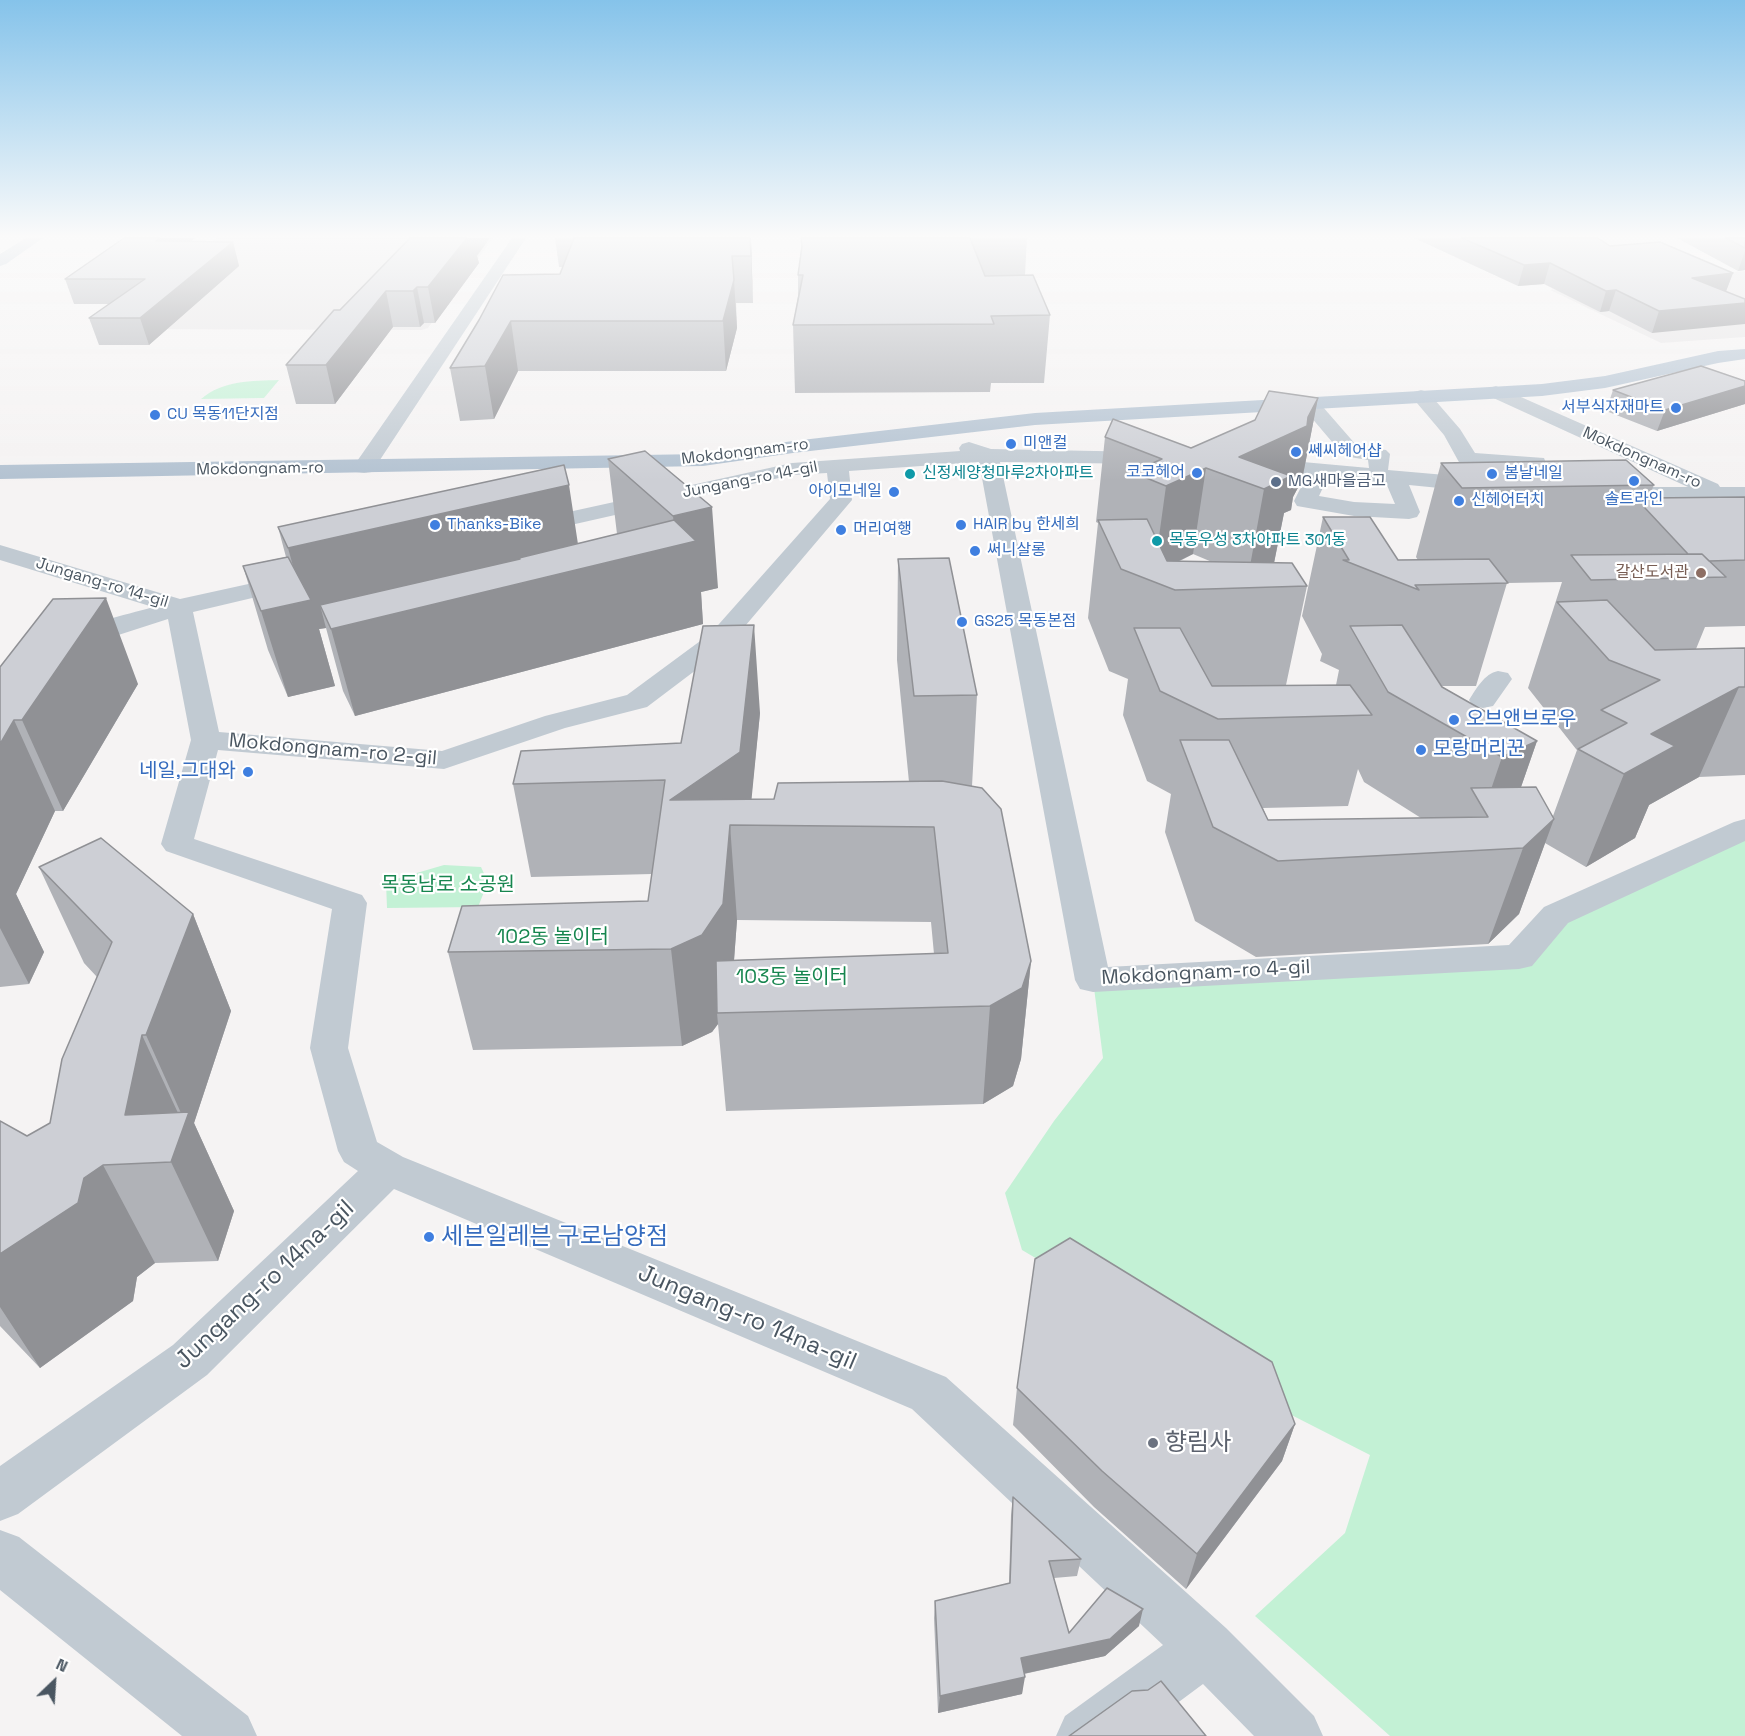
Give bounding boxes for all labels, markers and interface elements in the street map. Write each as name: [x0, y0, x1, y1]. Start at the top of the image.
place label: 서부식자재마트: [1561, 398, 1664, 418]
marker: 서부식자재마트: [1669, 401, 1683, 415]
place label: CU 목동11단지점: [167, 405, 279, 425]
marker: CU 목동11단지점: [148, 408, 162, 422]
street label: Mokdongnam-ro: [1580, 423, 1704, 493]
place label: 미앤컬: [1023, 434, 1067, 454]
street label: Mokdongnam-ro: [680, 435, 810, 469]
marker: 미앤컬: [1004, 437, 1018, 451]
place label: 쎄씨헤어샵: [1308, 442, 1382, 462]
marker: 쎄씨헤어샵: [1289, 445, 1303, 459]
street label: Jungang-ro 14-gil: [681, 457, 819, 503]
street label: Mokdongnam-ro: [196, 458, 324, 480]
place label: 코코헤어: [1126, 463, 1185, 483]
place label: 신정세양청마루2차아파트: [922, 464, 1094, 484]
place label: 봄날네일: [1504, 464, 1563, 484]
marker: 코코헤어: [1190, 466, 1204, 480]
marker: 신정세양청마루2차아파트: [903, 467, 917, 481]
marker: 봄날네일: [1485, 467, 1499, 481]
place label: MG새마을금고: [1288, 472, 1386, 492]
marker: 솔트라인: [1627, 474, 1641, 488]
marker: MG새마을금고: [1269, 475, 1283, 489]
place label: 아이모네일: [808, 482, 882, 502]
marker: 아이모네일: [887, 485, 901, 499]
place label: 솔트라인: [1605, 490, 1663, 510]
place label: 신헤어터치: [1471, 491, 1545, 511]
marker: 신헤어터치: [1452, 494, 1466, 508]
place label: Thanks-Bike: [447, 515, 541, 535]
place label: HAIR by 한세희: [973, 515, 1080, 535]
marker: Thanks-Bike: [428, 518, 442, 532]
marker: HAIR by 한세희: [954, 518, 968, 532]
place label: 머리여행: [853, 520, 912, 540]
marker: 머리여행: [834, 523, 848, 537]
place label: 목동우성 3차아파트 301동: [1169, 531, 1346, 551]
marker: 목동우성 3차아파트 301동: [1150, 534, 1164, 548]
place label: 써니살롱: [987, 541, 1046, 561]
marker: 써니살롱: [968, 544, 982, 558]
street label: Jungang-ro 14-gil: [34, 554, 170, 612]
place label: 갈산도서관: [1615, 563, 1689, 583]
marker: 갈산도서관: [1694, 566, 1708, 580]
place label: GS25 목동본점: [974, 612, 1077, 632]
marker: GS25 목동본점: [955, 615, 969, 629]
place label: 오브앤브로우: [1466, 708, 1576, 732]
marker: 오브앤브로우: [1447, 713, 1461, 727]
street label: Mokdongnam-ro 2-gil: [228, 729, 438, 771]
place label: 모랑머리꾼: [1433, 738, 1525, 762]
marker: 모랑머리꾼: [1414, 743, 1428, 757]
place label: 네일,그대와: [139, 760, 236, 784]
marker: 네일,그대와: [241, 765, 255, 779]
park label: 목동남로 소공원: [381, 874, 515, 898]
park label: 102동 놀이터: [497, 926, 609, 950]
street label: Mokdongnam-ro 4-gil: [1101, 956, 1311, 990]
park label: 103동 놀이터: [736, 966, 848, 990]
street label: Jungang-ro 14na-gil: [169, 1195, 361, 1375]
place label: 세븐일레븐 구로남양점: [441, 1223, 668, 1251]
marker: 세븐일레븐 구로남양점: [422, 1230, 436, 1244]
street label: Jungang-ro 14na-gil: [634, 1259, 860, 1377]
place label: 향림사: [1165, 1429, 1231, 1457]
marker: 향림사: [1146, 1436, 1160, 1450]
north arrow: [24, 1652, 84, 1712]
text: N: [53, 1653, 71, 1677]

